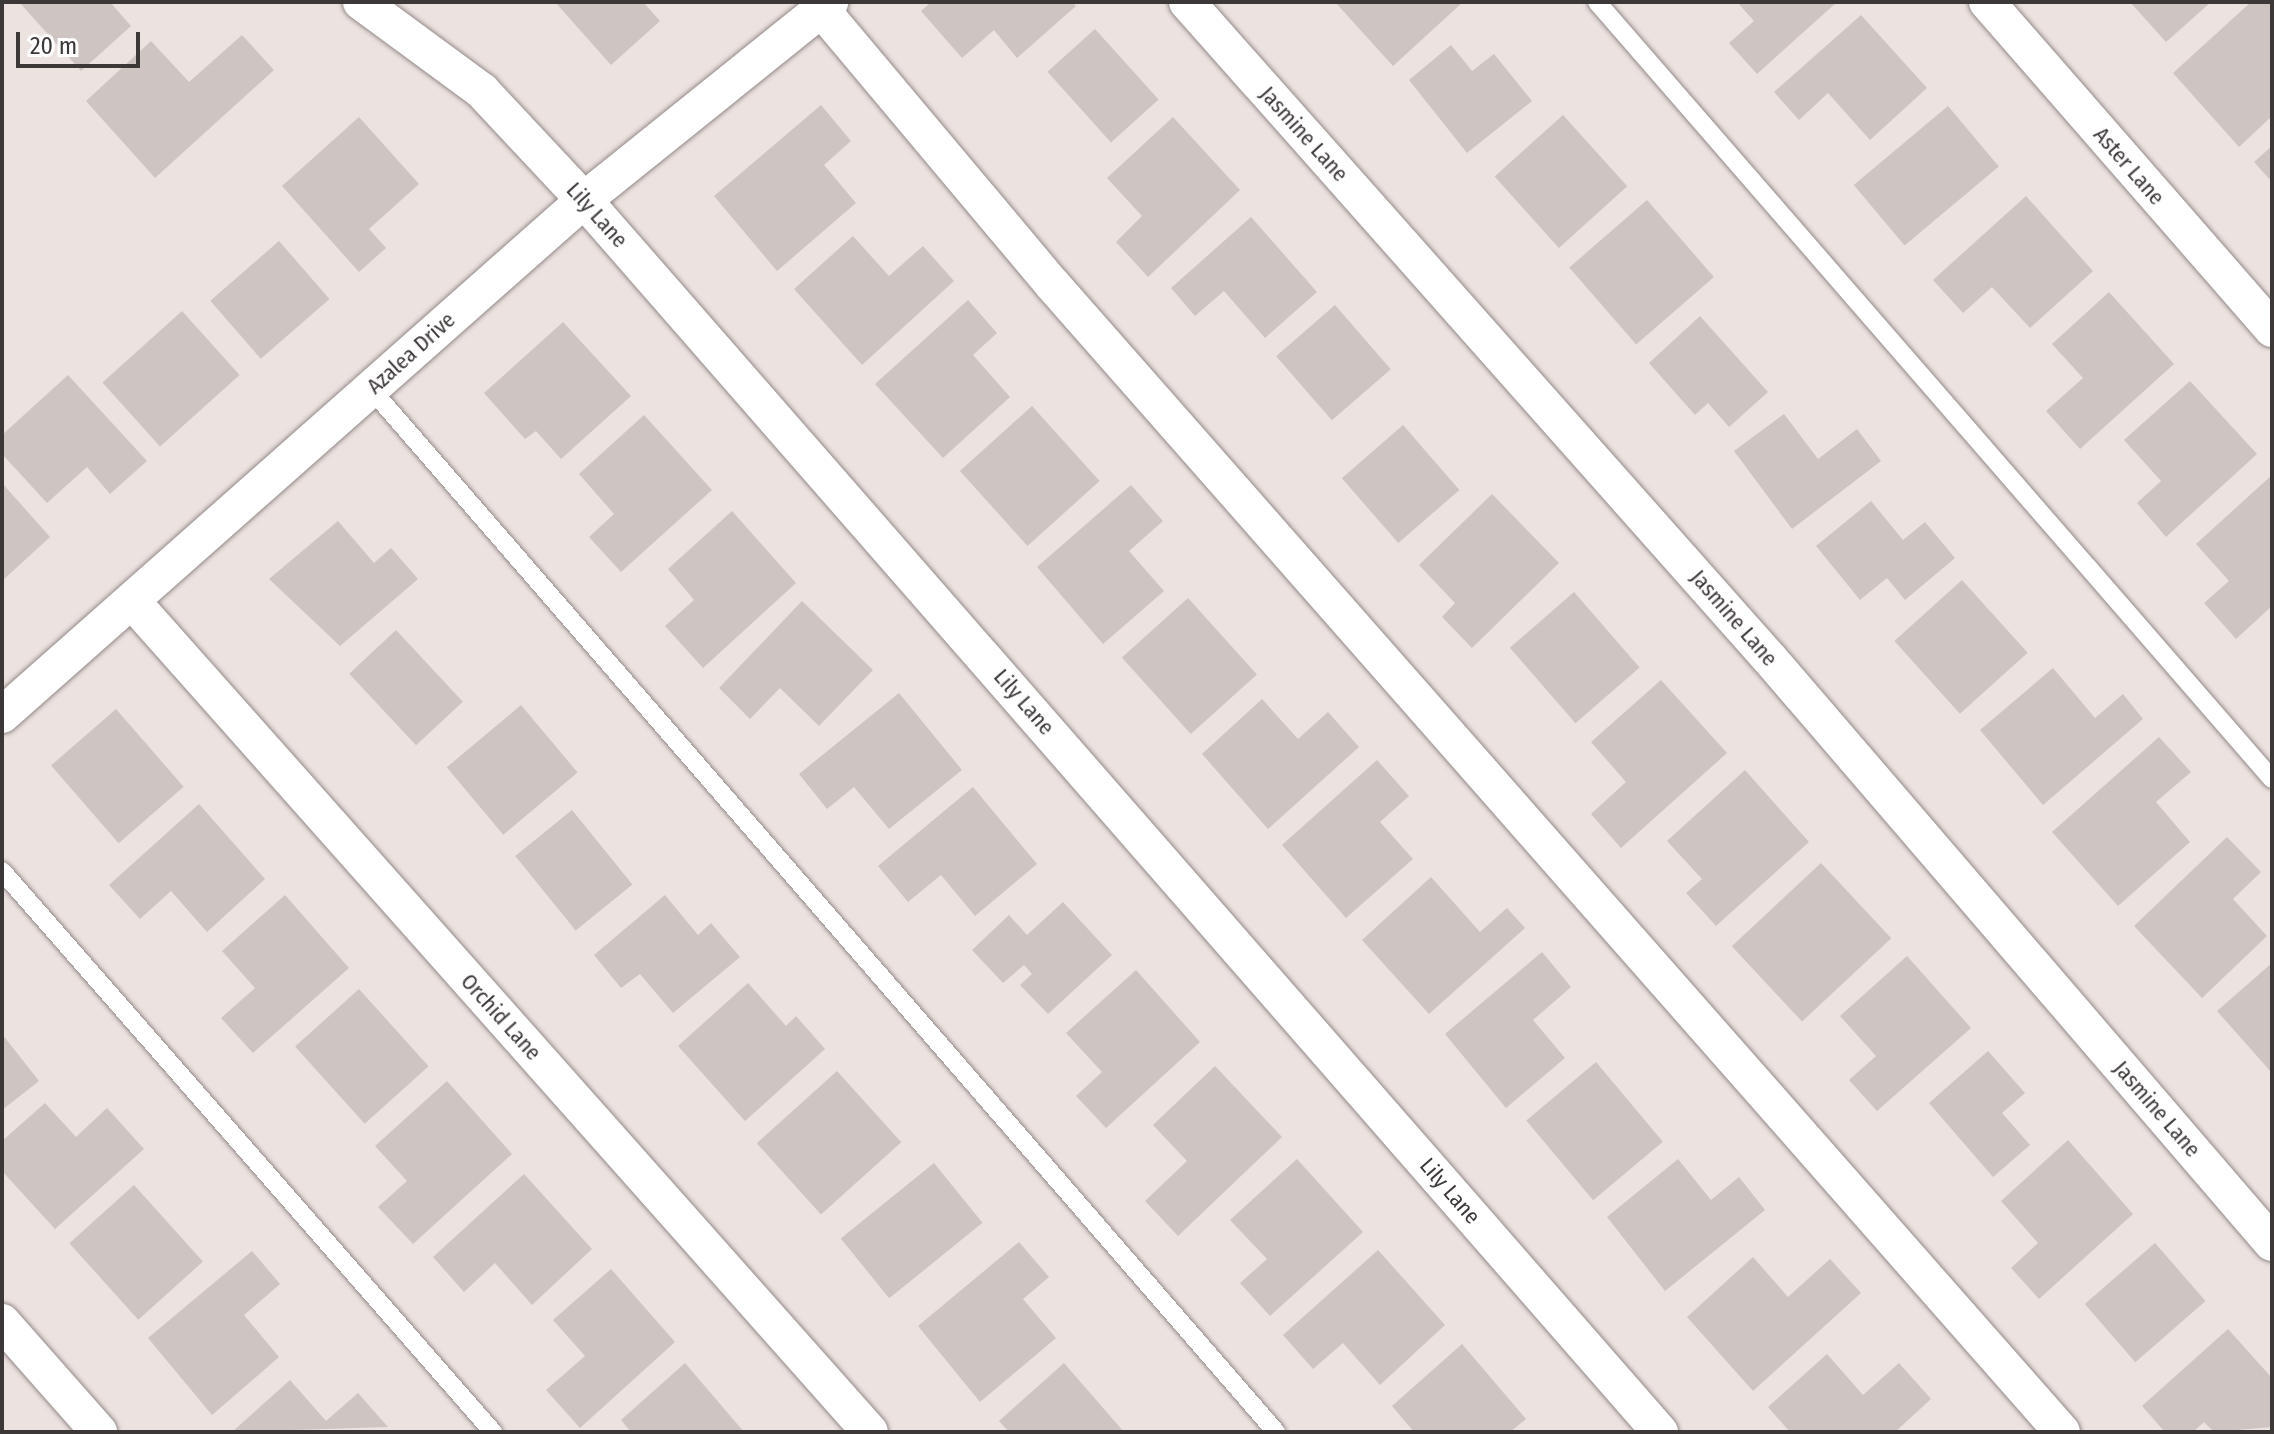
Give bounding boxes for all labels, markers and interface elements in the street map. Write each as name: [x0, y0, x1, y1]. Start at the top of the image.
scale bar: [20, 16, 144, 66]
text: 20 m: [30, 32, 77, 60]
street label: Jasmine Lane: [1254, 81, 1354, 187]
street label: Aster Lane: [2088, 122, 2170, 210]
street label: Lily Lane: [561, 177, 633, 253]
street label: Azalea Drive: [361, 307, 461, 399]
street label: Jasmine Lane: [1685, 564, 1783, 672]
street label: Lily Lane: [988, 664, 1060, 740]
street label: Orchid Lane: [455, 968, 547, 1066]
street label: Jasmine Lane: [2108, 1055, 2206, 1163]
street label: Lily Lane: [1414, 1153, 1486, 1229]

